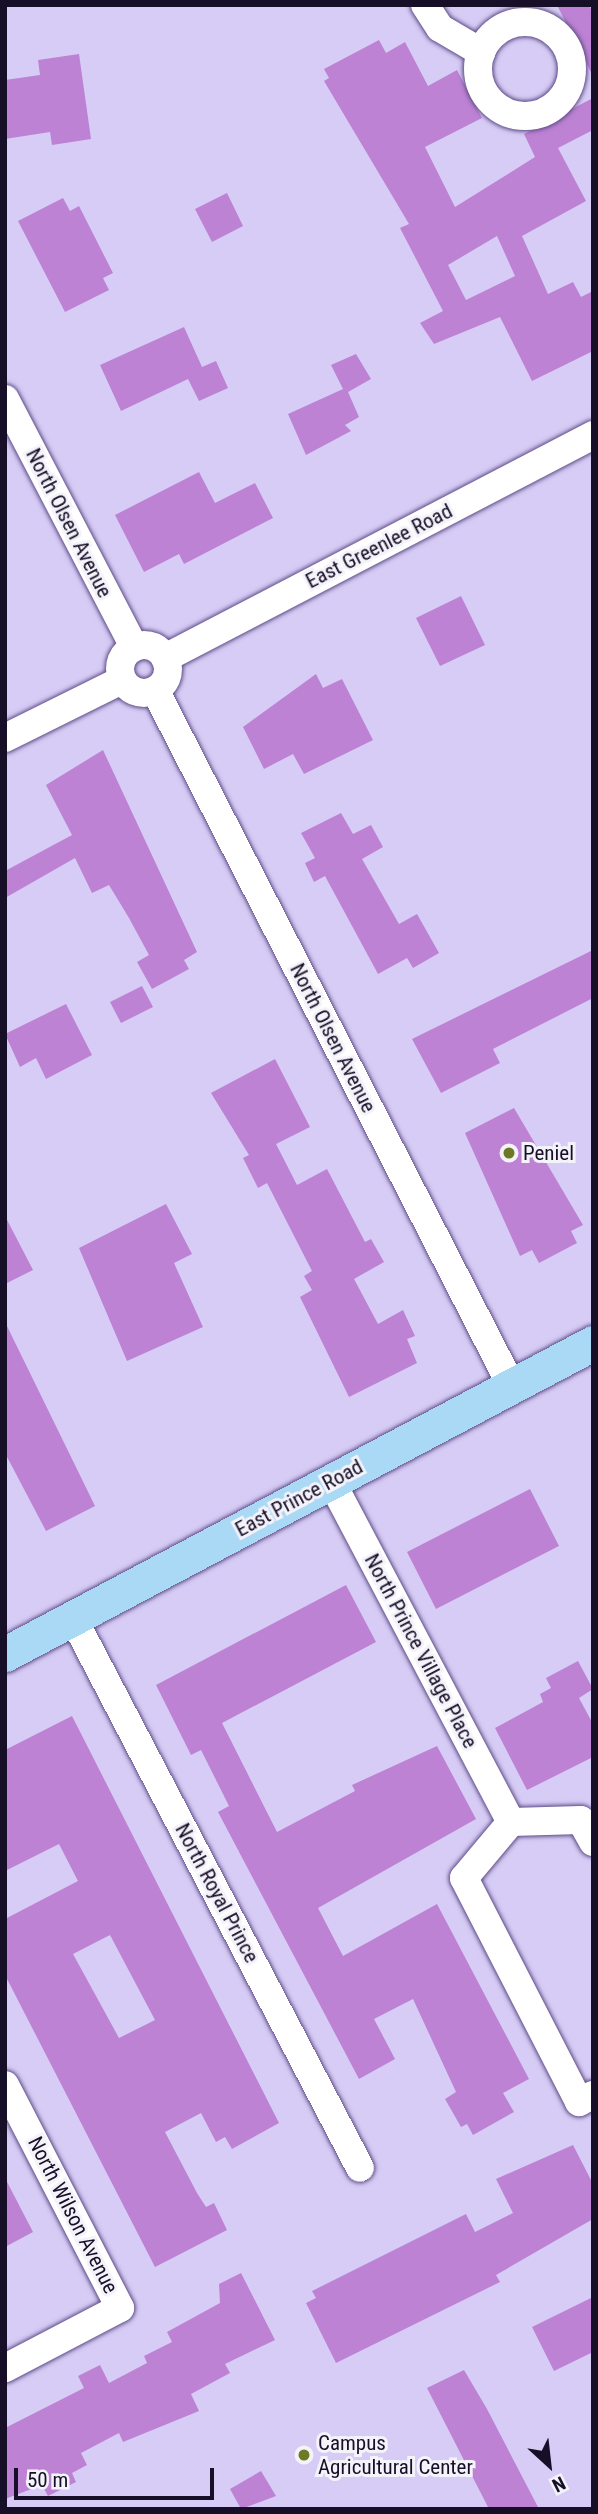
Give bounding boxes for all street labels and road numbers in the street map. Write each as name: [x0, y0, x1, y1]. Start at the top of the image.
street label: North Olsen Avenue: [21, 444, 117, 602]
street label: East Greenlee Road: [302, 498, 456, 594]
street label: North Olsen Avenue: [285, 959, 381, 1117]
street label: East Prince Road: [231, 1454, 367, 1542]
street label: North Prince Village Place: [359, 1550, 483, 1752]
street label: North Royal Prince: [170, 1819, 264, 1967]
street label: North Wilson Avenue: [23, 2132, 123, 2298]

